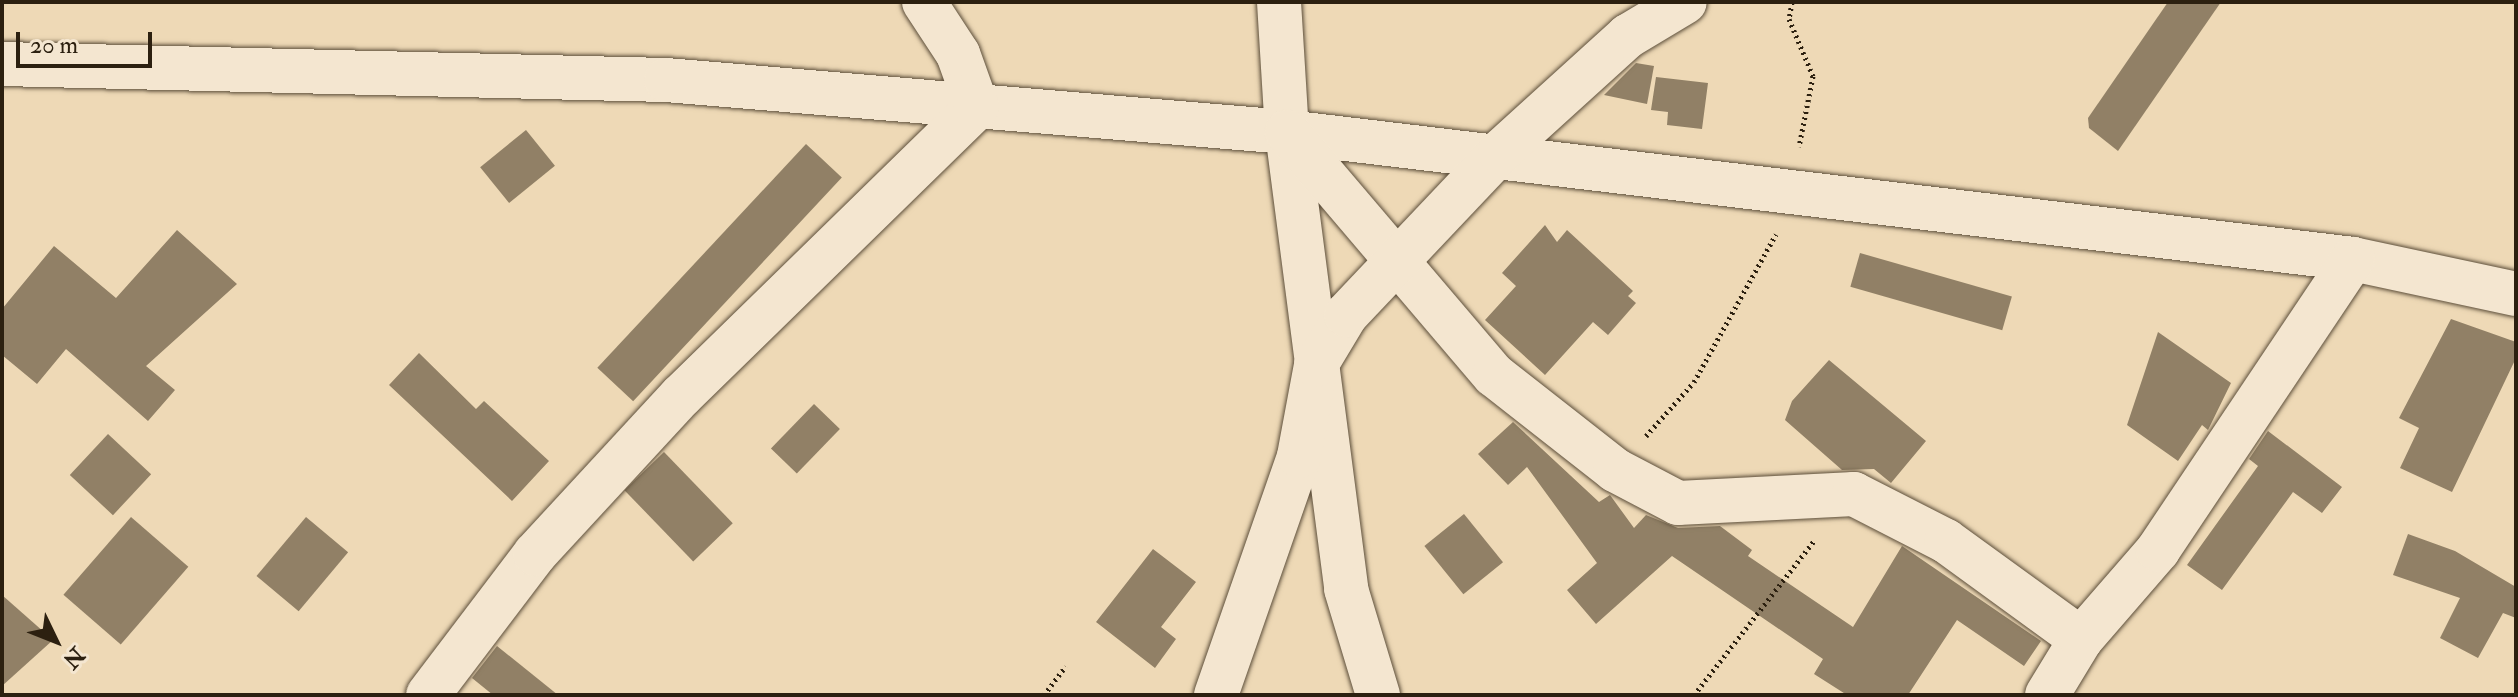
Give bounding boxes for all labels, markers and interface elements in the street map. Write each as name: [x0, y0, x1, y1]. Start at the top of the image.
scale bar: [20, 16, 156, 66]
text: 20 m: [30, 30, 78, 61]
north arrow: [16, 601, 96, 681]
text: N: [57, 641, 91, 674]

